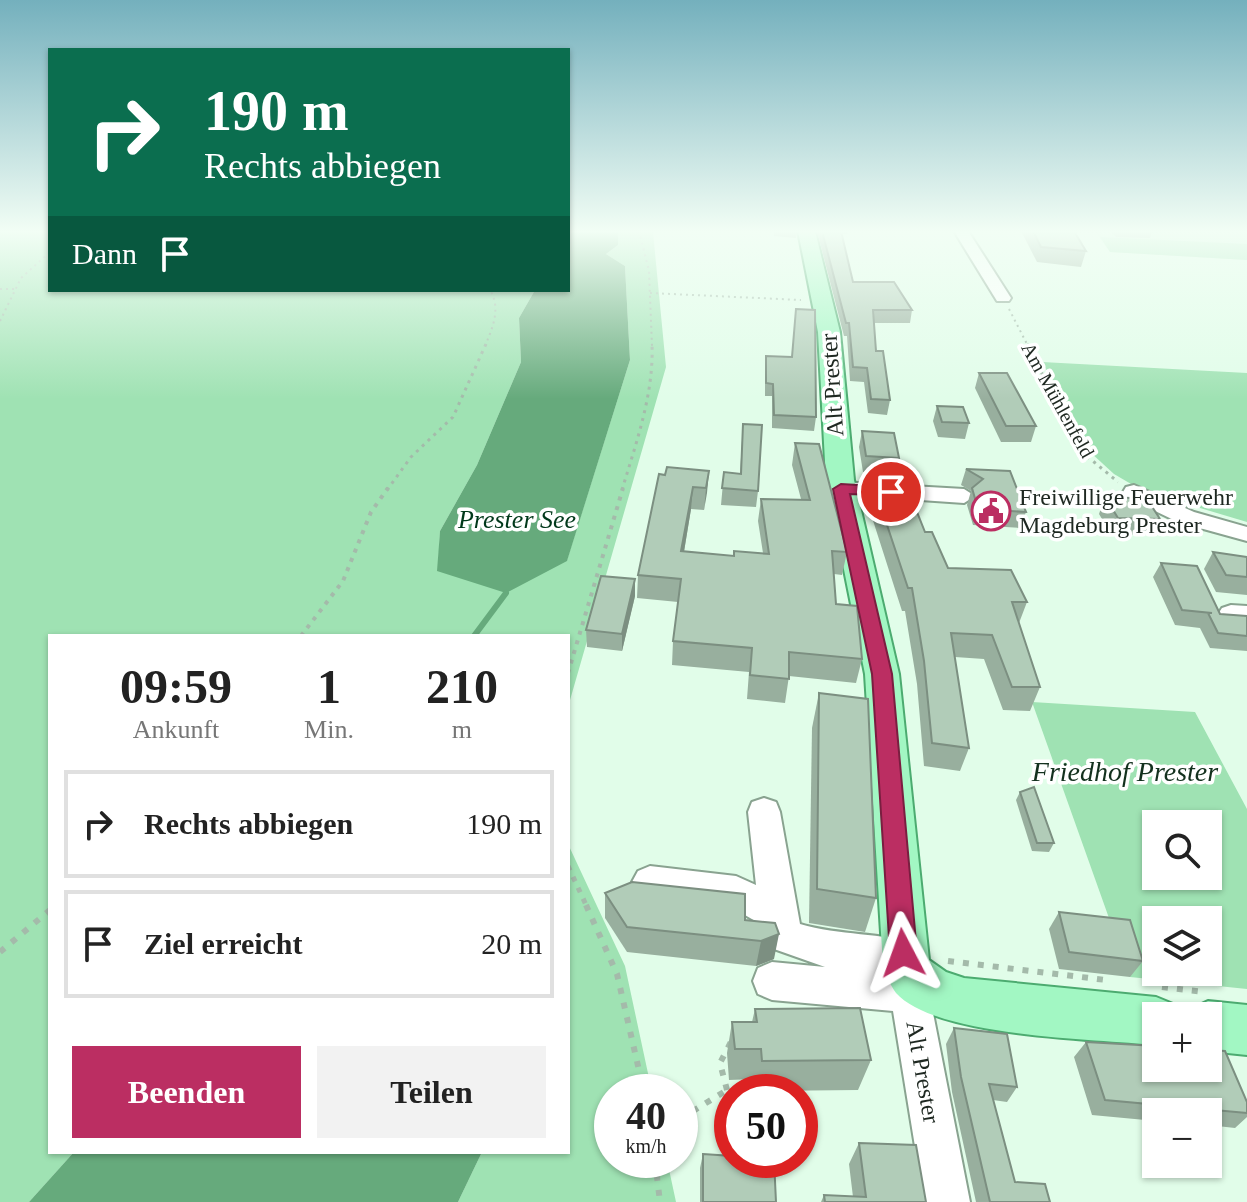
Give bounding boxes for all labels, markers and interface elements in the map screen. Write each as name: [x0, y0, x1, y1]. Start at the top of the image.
icon: right: [72, 80, 176, 184]
text: 190 m: [204, 80, 349, 142]
text: Rechts abbiegen: [204, 146, 441, 186]
icon: arrive: [153, 232, 197, 276]
text: Dann: [72, 237, 137, 270]
street label: Alt Prester: [815, 333, 849, 437]
street label: Am Mühlenfeld: [1017, 339, 1099, 461]
pin: [857, 458, 925, 526]
icon: arrive: [869, 470, 913, 514]
place label: Freiwillige Feuerwehr Magdeburg Prester: [1019, 484, 1233, 538]
public building icon: Freiwillige Feuerwehr Magdeburg Prester: [970, 490, 1012, 532]
water label: Prester See: [457, 505, 576, 534]
text: 09:59: [120, 660, 232, 713]
text: 1: [317, 660, 341, 713]
text: 210: [426, 660, 498, 713]
text: Ankunft: [133, 715, 219, 744]
text: Min.: [304, 715, 354, 744]
text: m: [452, 715, 472, 744]
park label: Friedhof Prester: [1031, 756, 1218, 787]
icon: right: [76, 802, 120, 846]
text: Rechts abbiegen: [144, 807, 353, 840]
text: 190 m: [466, 807, 542, 840]
map controls: [1142, 810, 1222, 1178]
button: search: [1142, 810, 1222, 890]
button: layers: [1142, 906, 1222, 986]
position arrow: [861, 911, 945, 995]
icon: arrive: [76, 922, 120, 966]
text: Ziel erreicht: [144, 927, 303, 960]
text: 20 m: [481, 927, 542, 960]
button: +: [1142, 1002, 1222, 1082]
street label: Alt Prester: [901, 1019, 945, 1125]
button: Beenden: [72, 1046, 301, 1138]
button: Teilen: [317, 1046, 546, 1138]
speed limit sign: 50: [714, 1074, 818, 1178]
text: 40: [626, 1093, 666, 1138]
button: −: [1142, 1098, 1222, 1178]
text: km/h: [625, 1135, 667, 1157]

